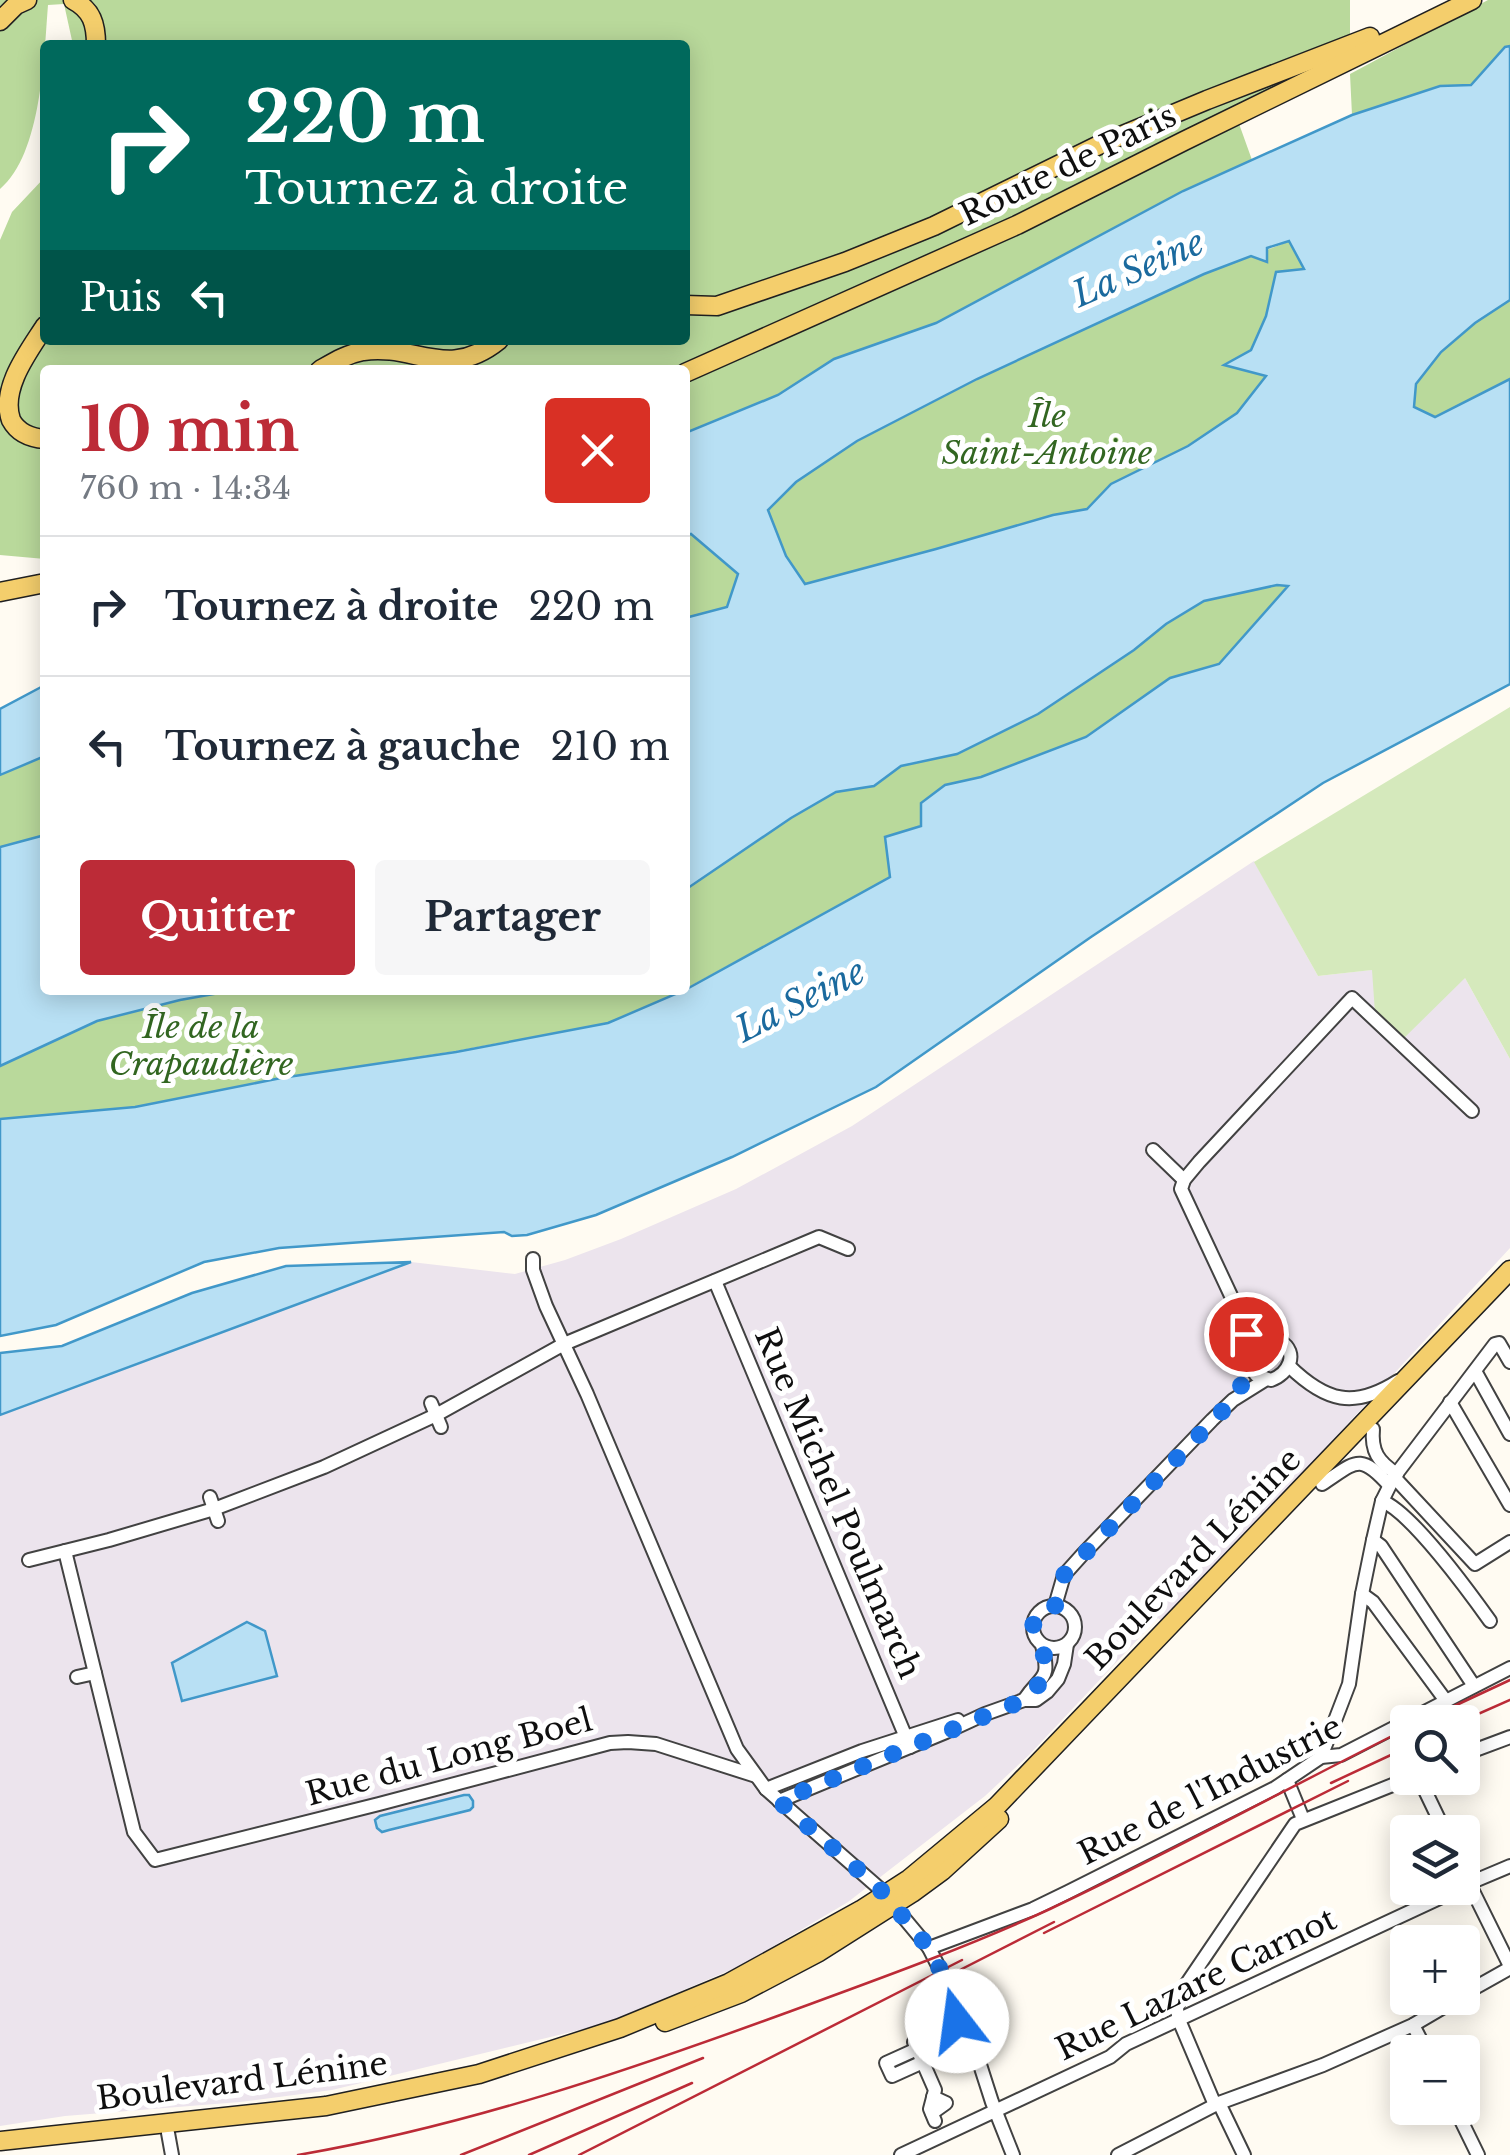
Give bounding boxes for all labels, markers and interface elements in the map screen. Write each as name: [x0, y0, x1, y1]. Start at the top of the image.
text: 220 m: [245, 74, 485, 161]
icon: right: [80, 80, 210, 210]
street label: Route de Paris: [953, 95, 1183, 235]
text: Tournez à droite: [245, 160, 628, 216]
water label: La Seine: [1065, 220, 1211, 316]
icon: left: [182, 270, 237, 325]
text: Puis: [80, 274, 162, 321]
text: 10 min: [80, 393, 299, 467]
park label: Île Saint-Antoine: [942, 396, 1153, 473]
button: close: [545, 398, 650, 503]
text: 760 m · 14:34: [80, 468, 291, 508]
icon: right: [80, 579, 135, 634]
text: Tournez à droite: [165, 583, 498, 630]
text: 220 m: [528, 583, 654, 630]
icon: left: [80, 719, 135, 774]
text: Tournez à gauche: [165, 723, 521, 770]
text: 210 m: [551, 723, 670, 770]
button: Quitter: [80, 860, 355, 975]
button: Partager: [375, 860, 650, 975]
water label: La Seine: [727, 949, 872, 1051]
park label: Île de la Crapaudière: [109, 1007, 294, 1084]
pin: [1204, 1292, 1289, 1377]
icon: arrive: [1219, 1307, 1274, 1362]
street label: Rue Michel Poulmarch: [746, 1322, 930, 1684]
street label: Boulevard Lénine: [1077, 1440, 1309, 1678]
street label: Rue du Long Boel: [301, 1700, 597, 1814]
map controls: [1390, 1705, 1480, 2125]
button: search: [1390, 1705, 1480, 1795]
street label: Rue de l'Industrie: [1072, 1706, 1348, 1874]
button: layers: [1390, 1815, 1480, 1905]
street label: Rue Lazare Carnot: [1049, 1899, 1343, 2069]
button: +: [1390, 1925, 1480, 2015]
position arrow: [905, 1969, 1009, 2073]
button: −: [1390, 2035, 1480, 2125]
street label: Boulevard Lénine: [94, 2043, 390, 2119]

